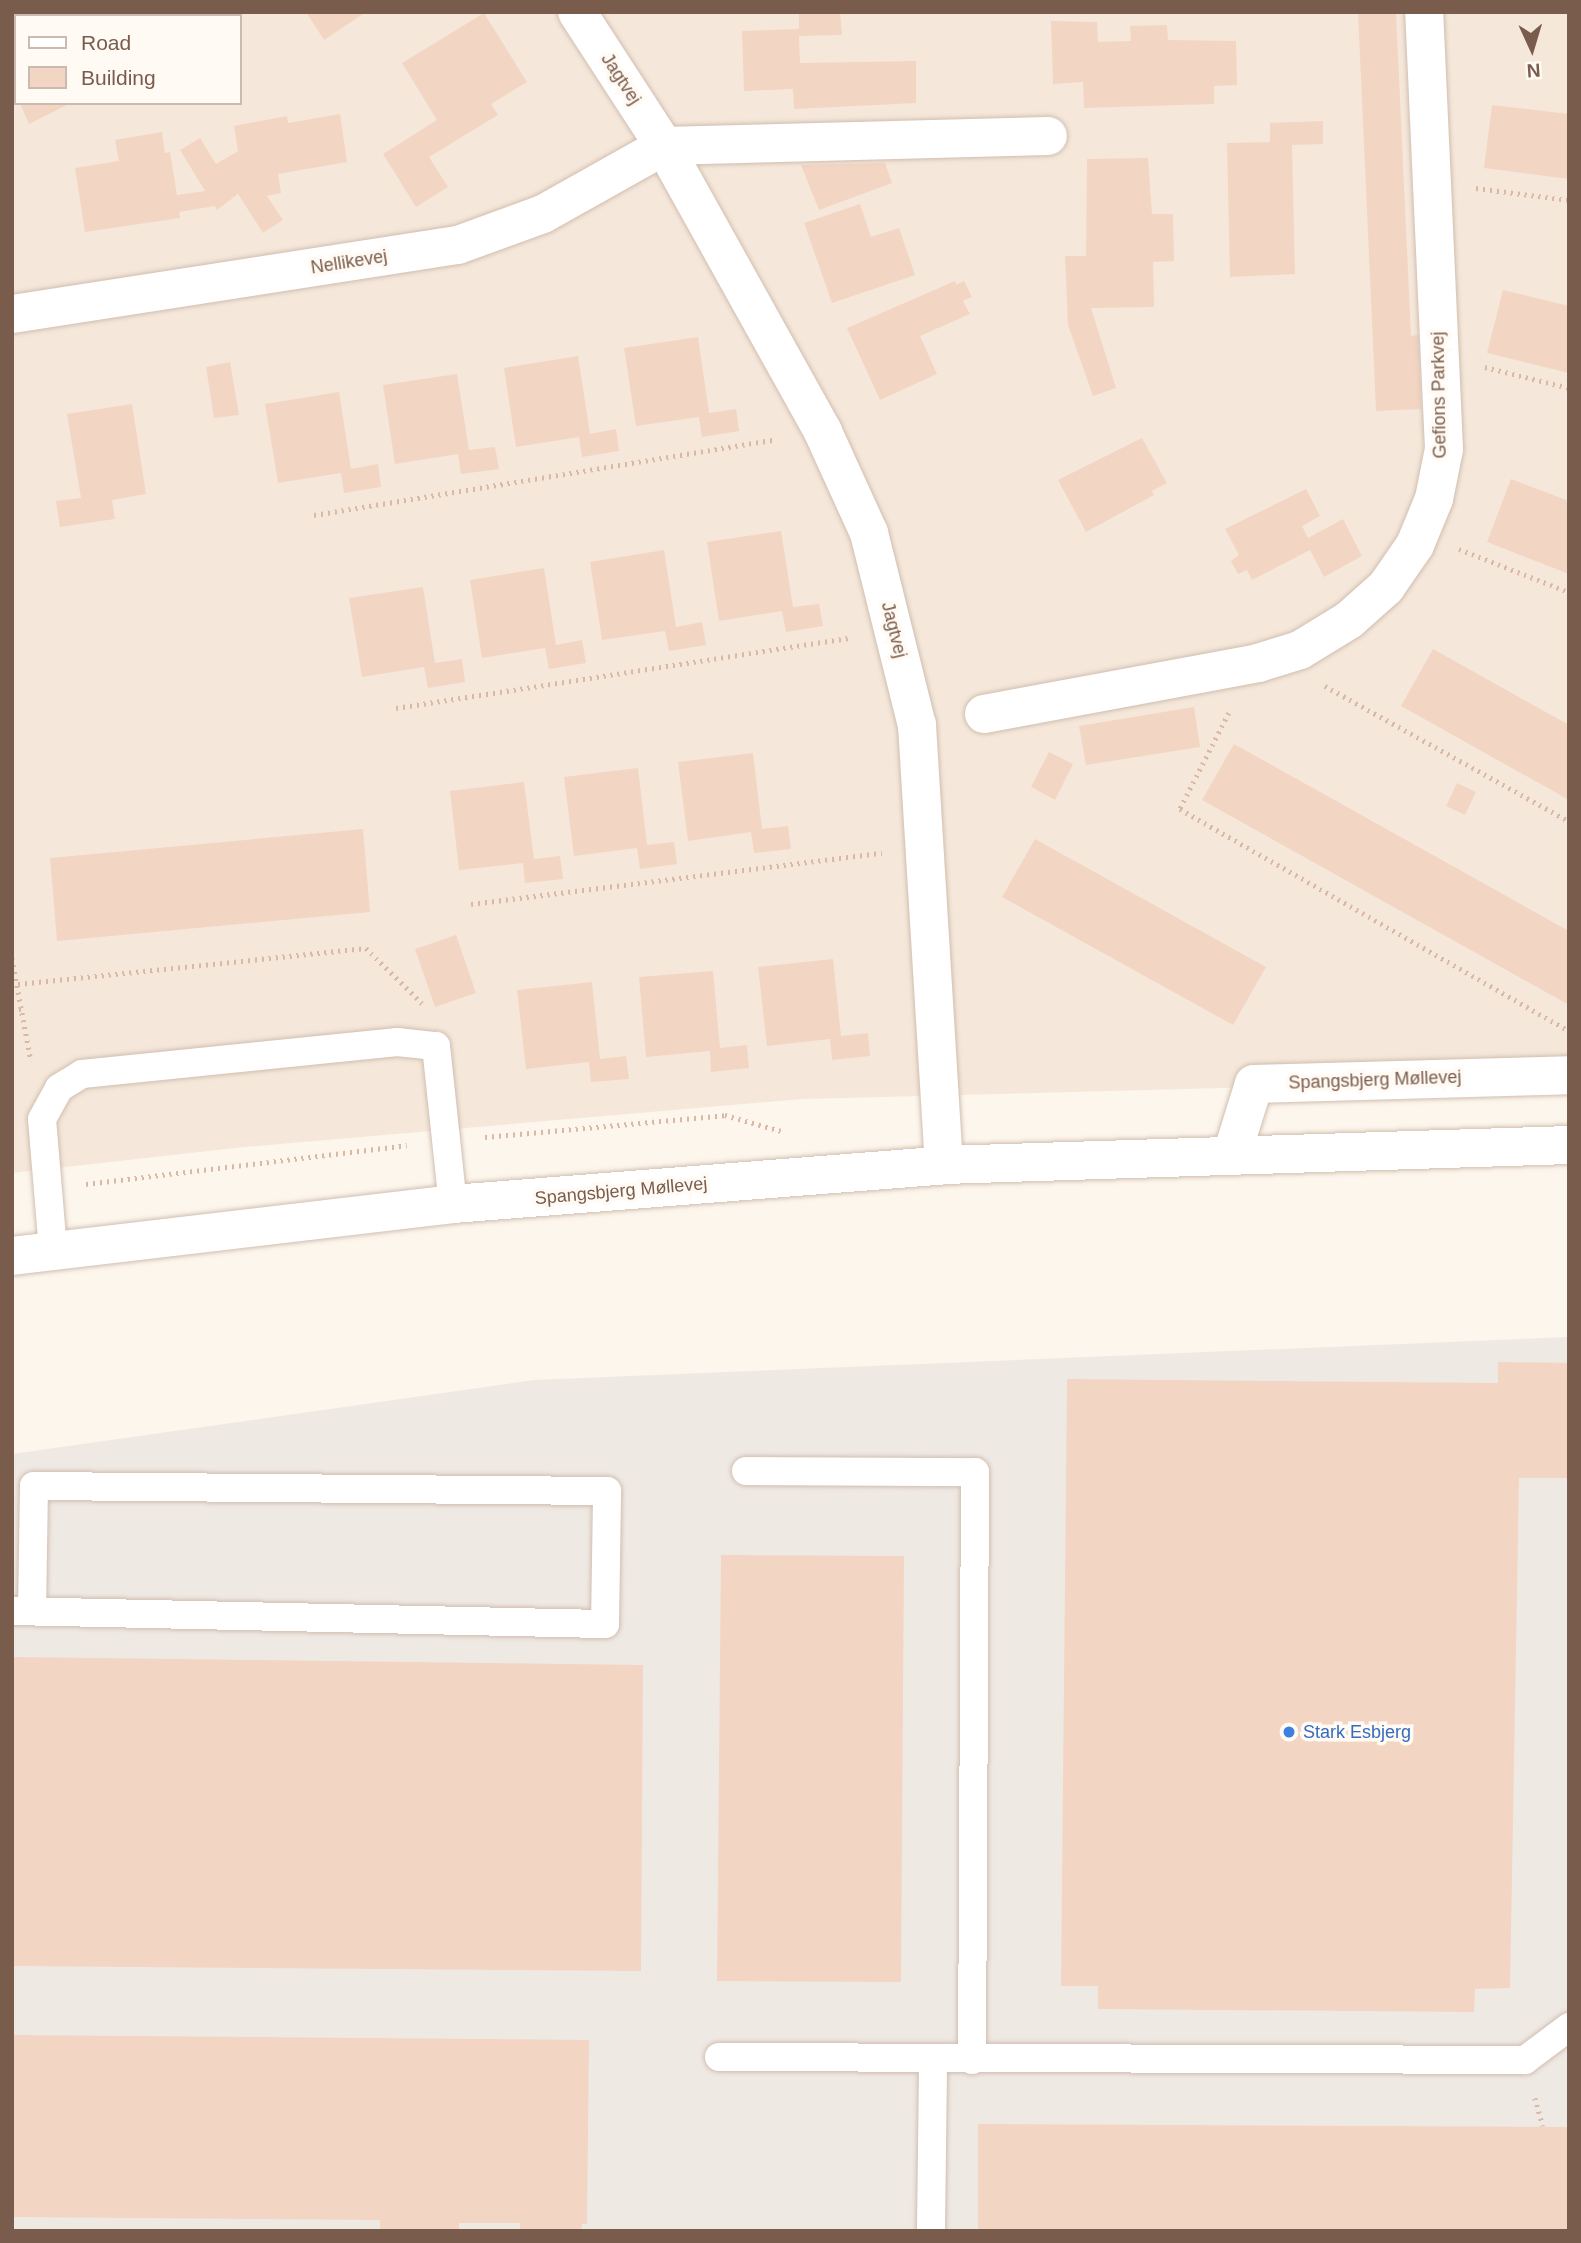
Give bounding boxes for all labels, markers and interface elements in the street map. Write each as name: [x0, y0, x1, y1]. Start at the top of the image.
legend: [14, 14, 242, 105]
north arrow: [1497, 14, 1567, 84]
text: Road: [81, 31, 131, 54]
street label: Jagtvej: [596, 49, 646, 109]
text: N: [1526, 59, 1541, 81]
text: Building: [81, 66, 156, 89]
street label: Nellikevej: [309, 245, 389, 279]
street label: Gefions Parkvej: [1427, 331, 1451, 459]
street label: Jagtvej: [877, 600, 911, 660]
street label: Spangsbjerg Møllevej: [1288, 1066, 1462, 1094]
street label: Spangsbjerg Møllevej: [534, 1173, 708, 1209]
place label: Stark Esbjerg: [1303, 1721, 1411, 1743]
marker: Stark Esbjerg: [1281, 1724, 1297, 1740]

